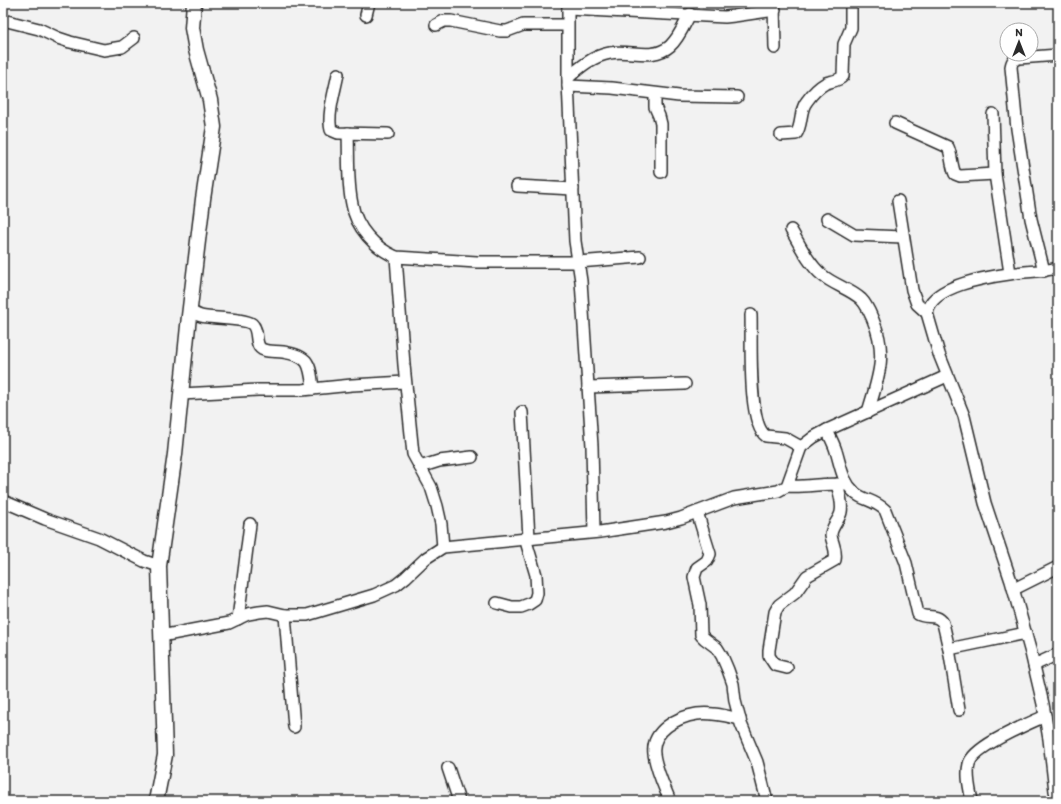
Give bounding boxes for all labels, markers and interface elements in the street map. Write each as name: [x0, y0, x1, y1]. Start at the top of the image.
north arrow: [999, 22, 1039, 62]
text: N: [1015, 26, 1023, 39]

